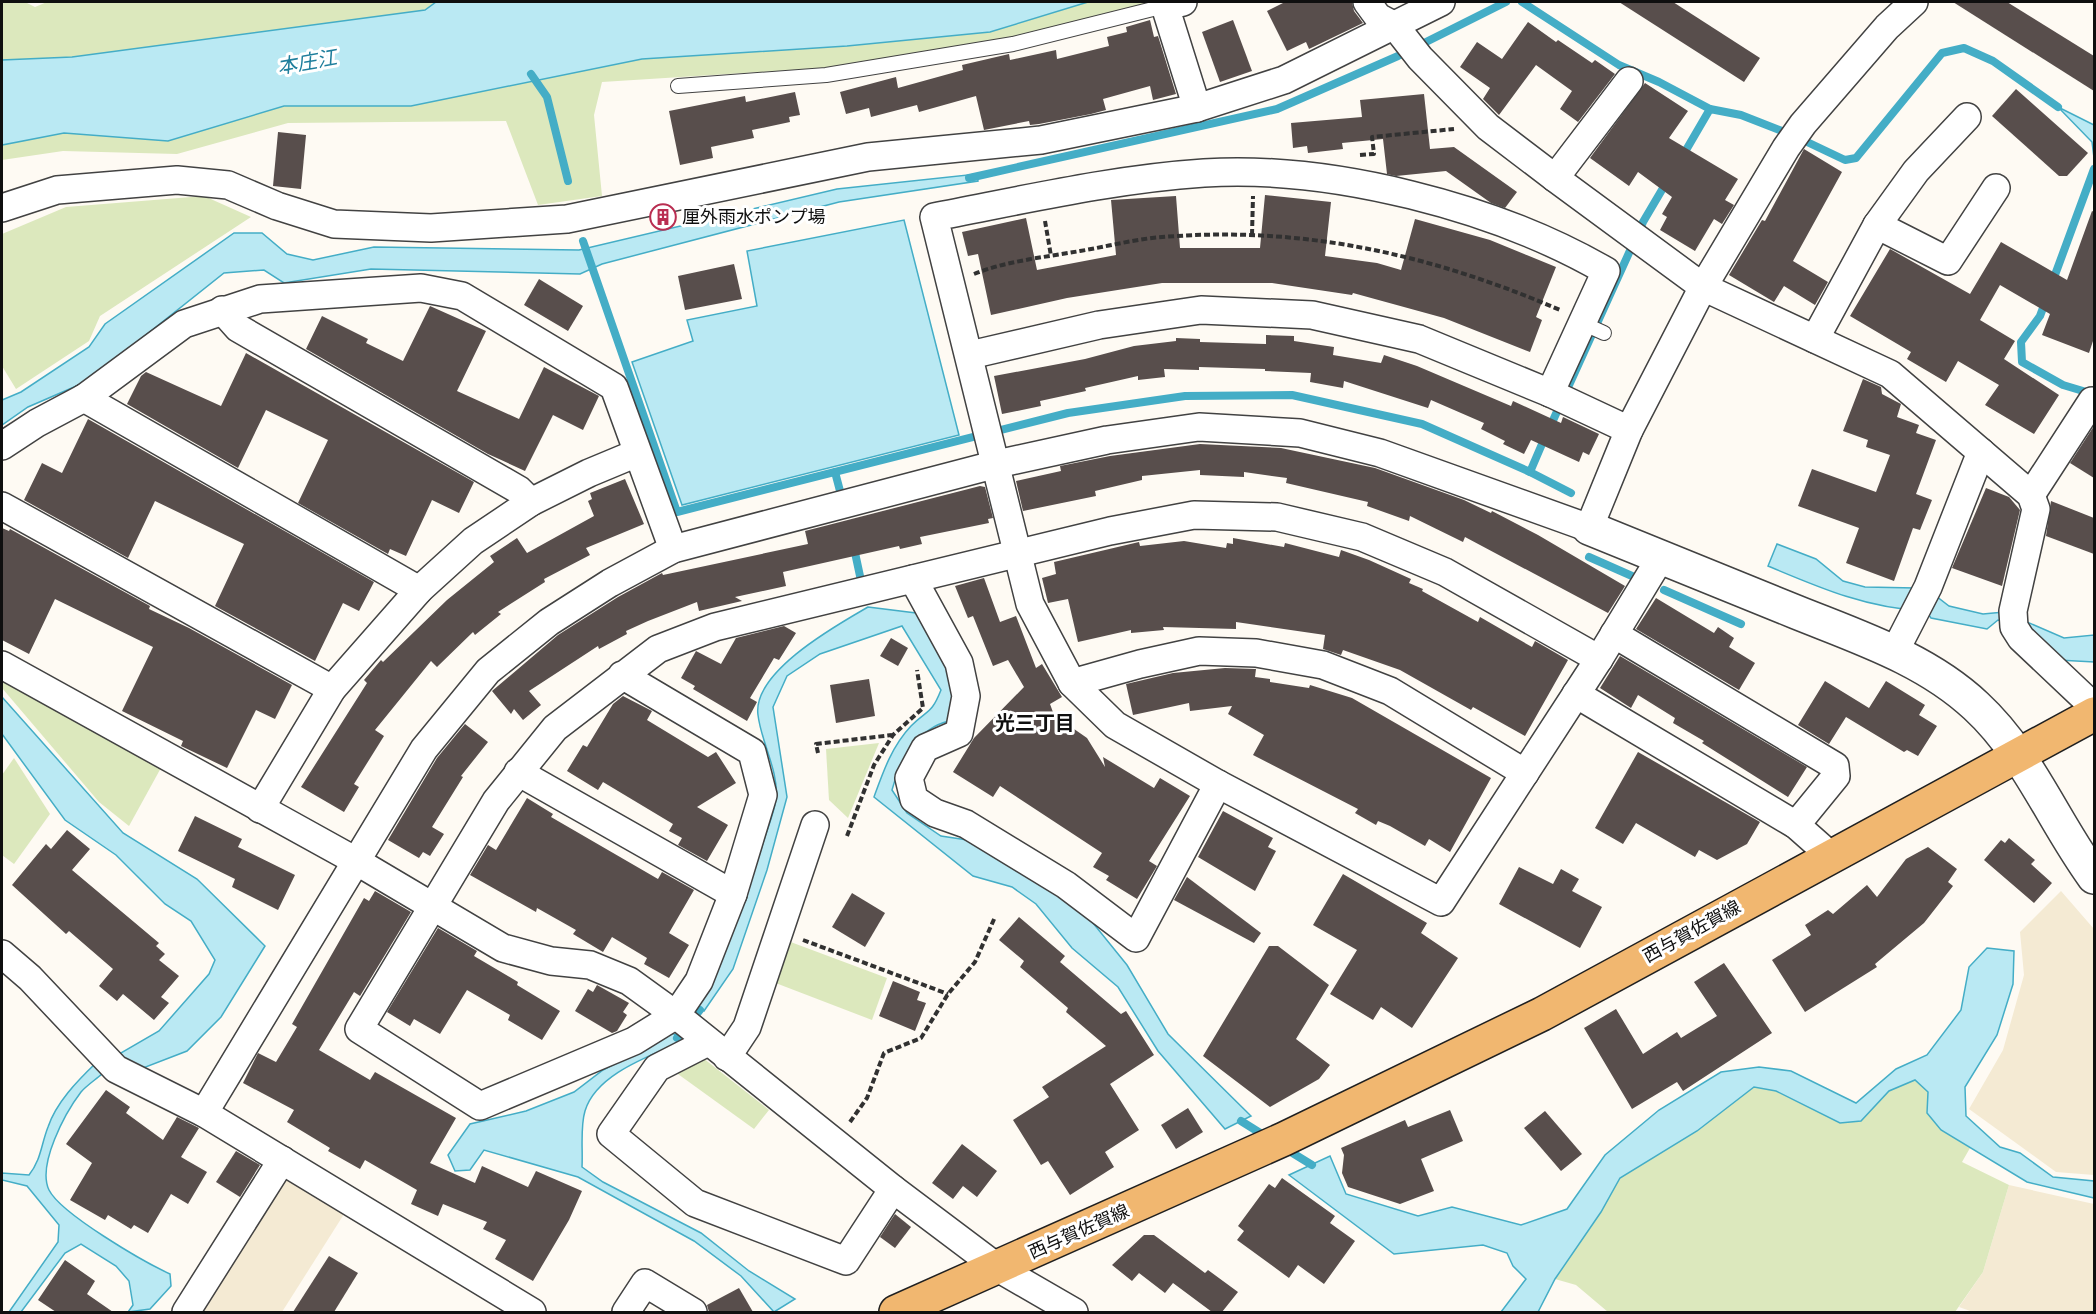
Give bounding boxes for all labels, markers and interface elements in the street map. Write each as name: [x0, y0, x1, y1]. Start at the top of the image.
water label: 本庄江: [275, 43, 341, 83]
building icon: 厘外雨水ポンプ場: [648, 202, 678, 232]
place label: 厘外雨水ポンプ場: [682, 204, 825, 231]
district label: 光三丁目: [995, 709, 1075, 739]
street label: 西与賀佐賀線: [1638, 894, 1746, 970]
street label: 西与賀佐賀線: [1024, 1198, 1134, 1266]

